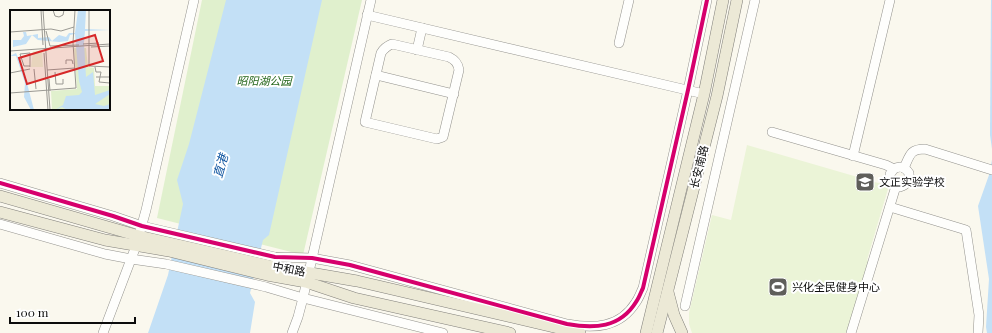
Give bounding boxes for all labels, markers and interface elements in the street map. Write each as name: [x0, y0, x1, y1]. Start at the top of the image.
inset map: [10, 10, 110, 110]
park label: 昭阳湖公园: [237, 73, 293, 88]
street label: 长安南路: [686, 144, 711, 190]
water label: 直港: [209, 150, 232, 179]
school or university icon: 文正实验学校: [854, 171, 876, 193]
place label: 文正实验学校: [879, 174, 945, 189]
street label: 中和路: [271, 258, 307, 279]
sports icon: 兴化全民健身中心: [767, 276, 789, 298]
place label: 兴化全民健身中心: [792, 279, 880, 294]
scale bar: [10, 299, 135, 325]
text: 100 m: [16, 304, 49, 320]

